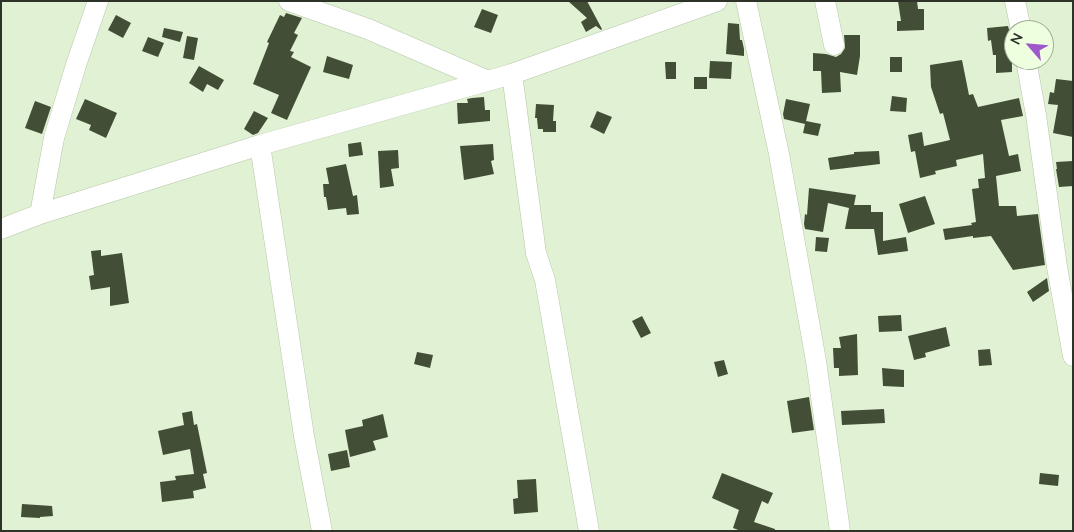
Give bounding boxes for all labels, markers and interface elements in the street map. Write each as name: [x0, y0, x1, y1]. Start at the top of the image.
north arrow: [1004, 20, 1054, 70]
text: N: [1006, 30, 1027, 47]

